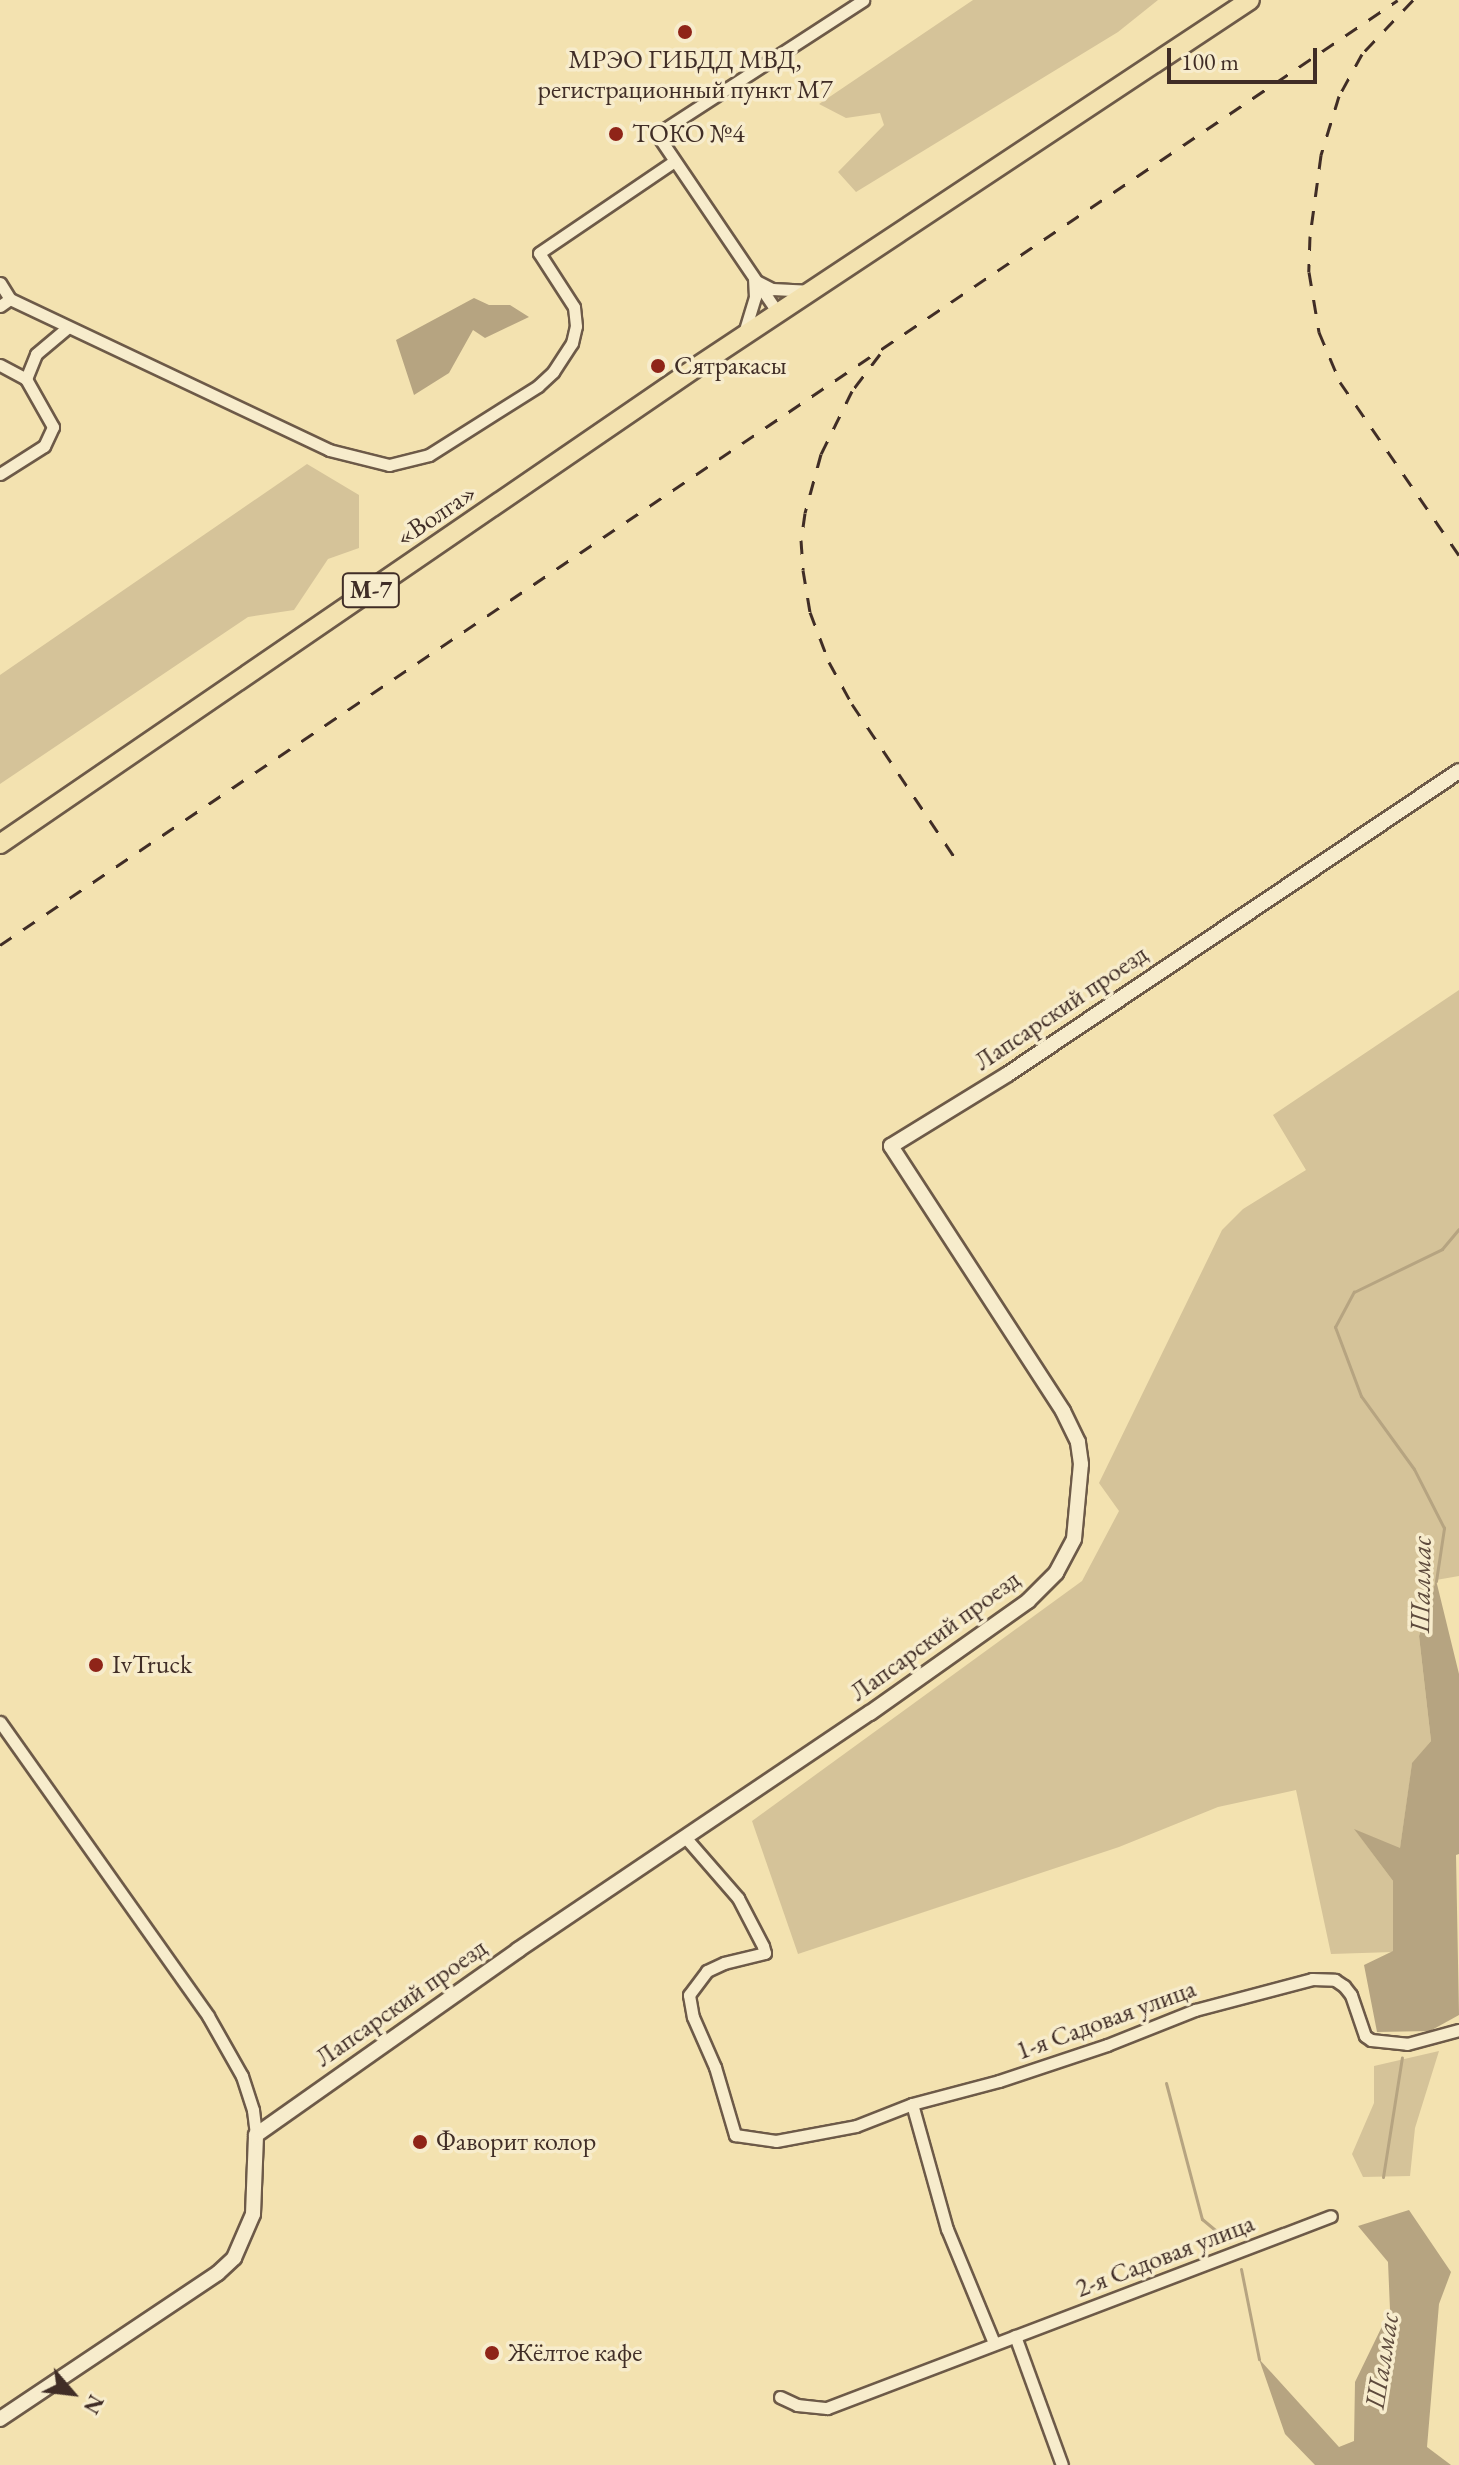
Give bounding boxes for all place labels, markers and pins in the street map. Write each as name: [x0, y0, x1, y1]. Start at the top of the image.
marker: МРЭО ГИБДД МВД, регистрационный пункт М7: [676, 23, 694, 41]
place label: МРЭО ГИБДД МВД, регистрационный пункт М7: [537, 44, 833, 106]
place label: ТОКО №4: [632, 118, 745, 150]
marker: ТОКО №4: [607, 125, 625, 143]
place label: Сятракасы: [674, 350, 787, 382]
marker: Сятракасы: [649, 357, 667, 375]
place label: IvTruck: [112, 1649, 192, 1681]
marker: IvTruck: [87, 1656, 105, 1674]
place label: Фаворит колор: [436, 2126, 596, 2158]
marker: Фаворит колор: [411, 2133, 429, 2151]
place label: Жёлтое кафе: [508, 2337, 642, 2369]
marker: Жёлтое кафе: [483, 2344, 501, 2362]

